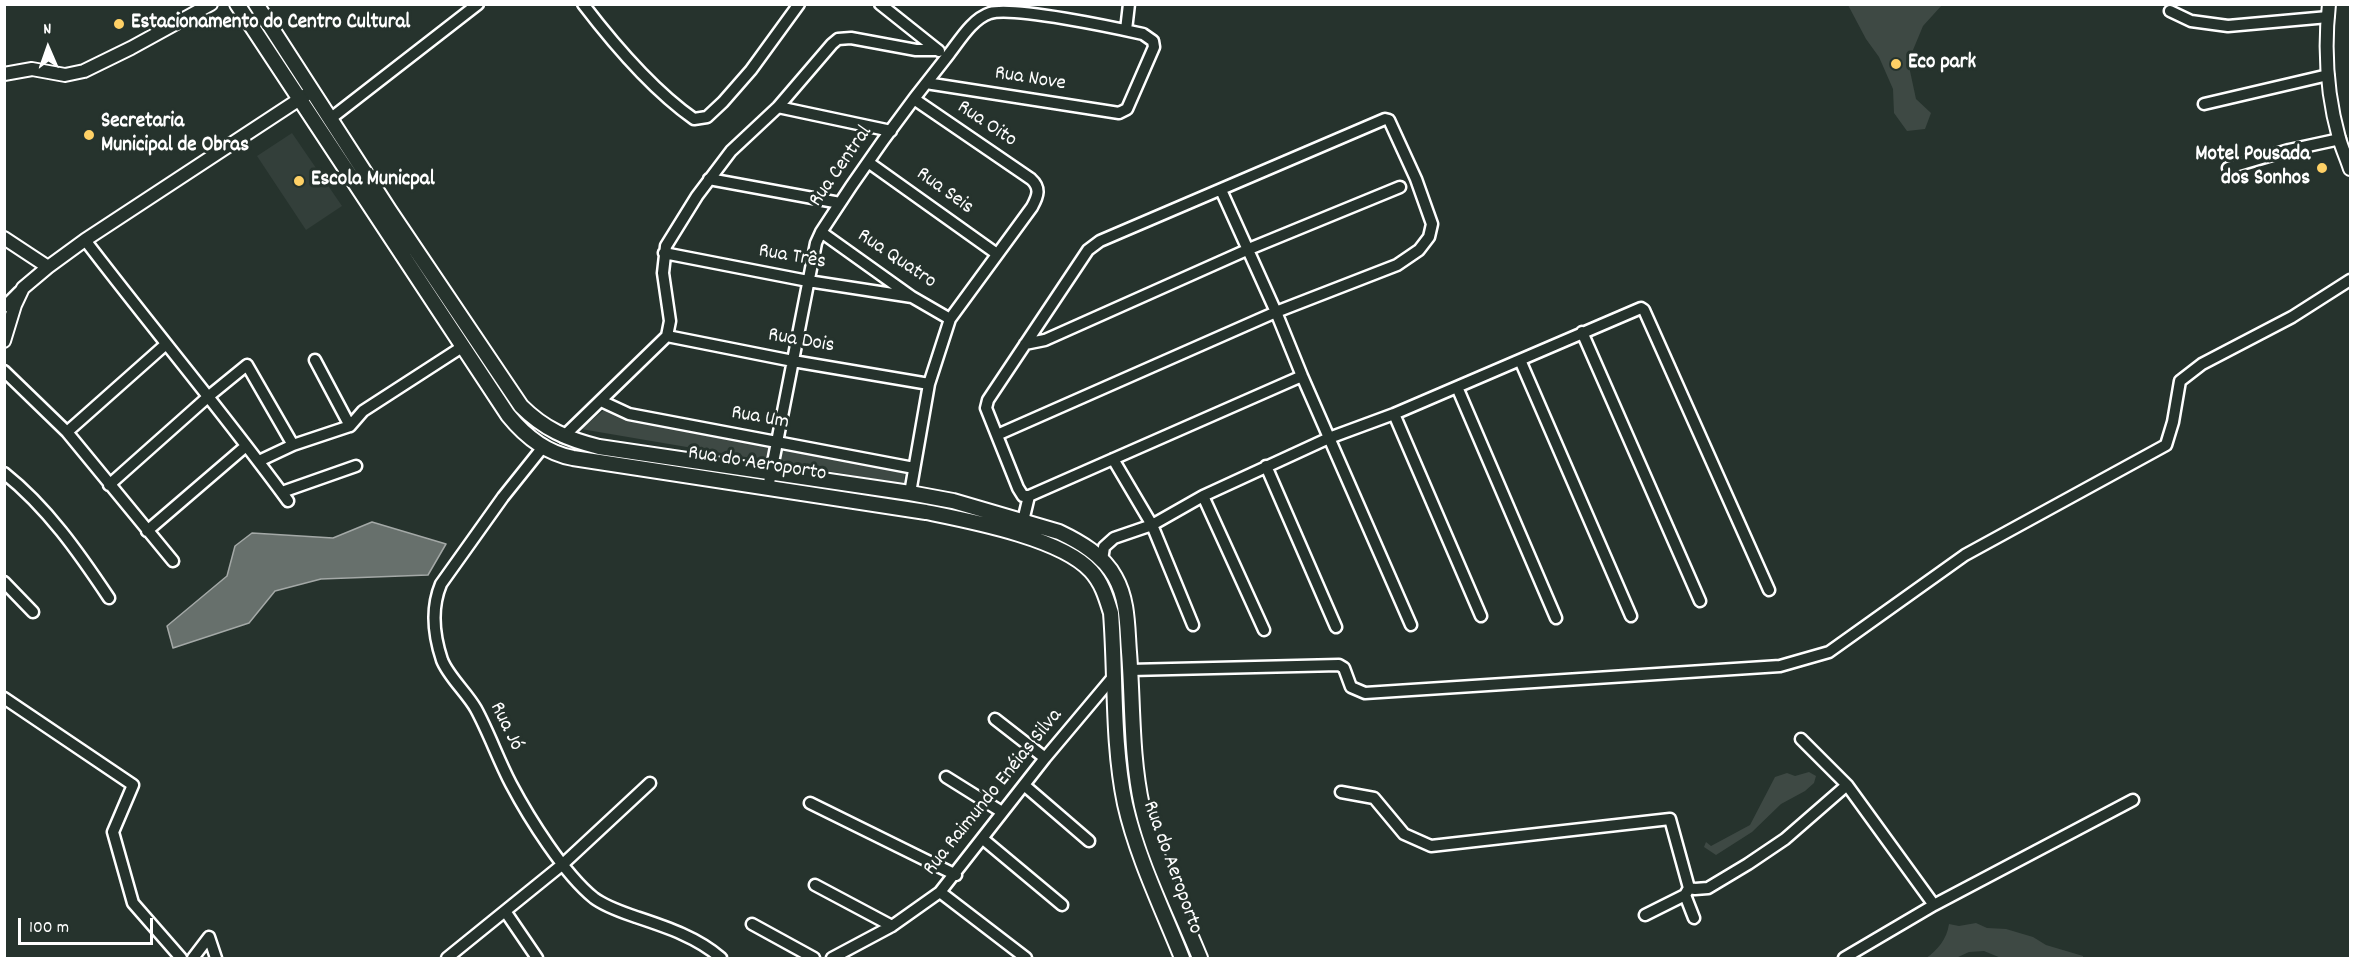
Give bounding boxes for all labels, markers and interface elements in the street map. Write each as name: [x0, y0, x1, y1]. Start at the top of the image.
place label: Estacionamento do Centro Cultural: [131, 11, 410, 37]
marker: Estacionamento do Centro Cultural: [112, 17, 126, 31]
north arrow: [18, 18, 78, 78]
text: N: [43, 18, 52, 41]
place label: Eco park: [1908, 51, 1976, 77]
marker: Eco park: [1889, 57, 1903, 71]
street label: Rua Nove: [993, 62, 1067, 98]
street label: Rua Oito: [951, 96, 1021, 154]
place label: Secretaria Municipal de Obras: [101, 110, 249, 160]
street label: Rua Central: [805, 121, 879, 213]
marker: Secretaria Municipal de Obras: [82, 128, 96, 142]
place label: Motel Pousada dos Sonhos: [2195, 143, 2310, 193]
marker: Motel Pousada dos Sonhos: [2315, 161, 2329, 175]
street label: Rua Seis: [910, 163, 978, 221]
place label: Escola Municpal: [311, 168, 435, 194]
marker: Escola Municpal: [292, 174, 306, 188]
street label: Rua Quatro: [852, 224, 940, 296]
street label: Rua Três: [756, 240, 828, 276]
street label: Rua Dois: [766, 324, 836, 360]
street label: Rua Um: [729, 402, 791, 436]
street label: Rua do Aeroporto: [686, 442, 828, 488]
street label: Rua Jó: [483, 699, 527, 755]
street label: Rua Raimundo Enéias Silva: [919, 704, 1069, 882]
street label: Rua do Aeroporto: [1135, 798, 1207, 938]
scale bar: [21, 906, 156, 944]
text: 100 m: [29, 916, 69, 941]

